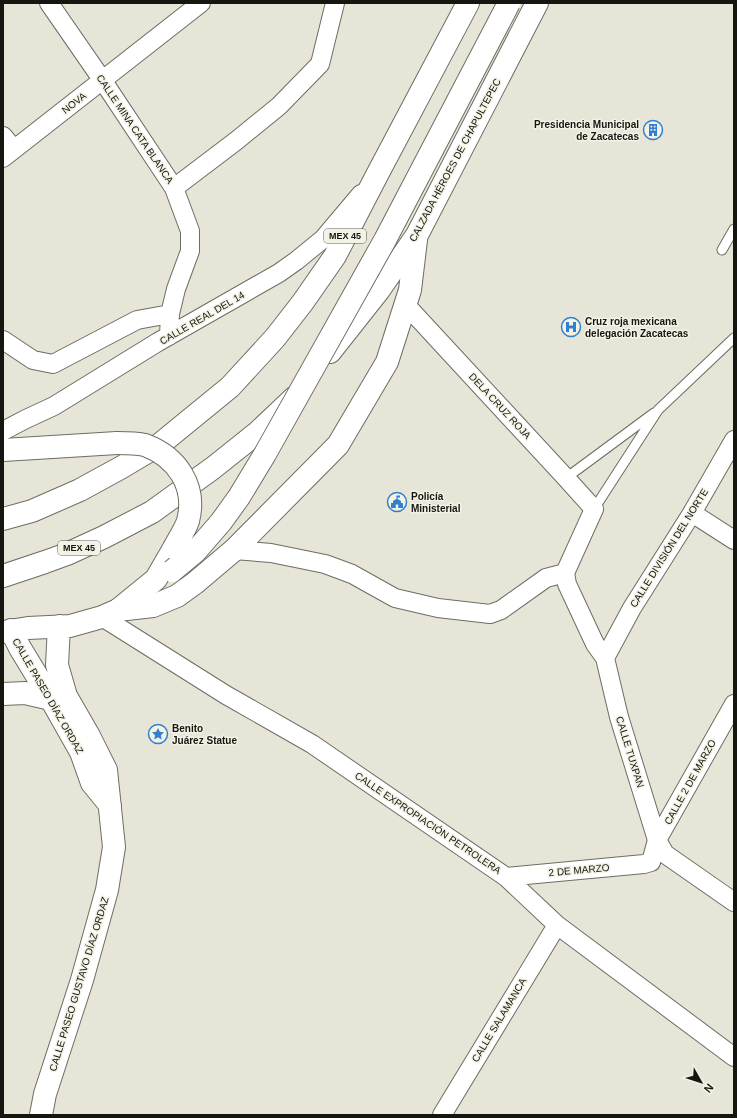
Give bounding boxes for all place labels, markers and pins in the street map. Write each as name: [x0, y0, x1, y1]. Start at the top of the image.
place label: Presidencia Municipal de Zacatecas: [534, 119, 639, 142]
building icon: Presidencia Municipal de Zacatecas: [642, 119, 664, 141]
hospital icon: Cruz roja mexicana delegación Zacatecas: [560, 316, 582, 338]
place label: Cruz roja mexicana delegación Zacatecas: [585, 316, 689, 339]
public building icon: Policía Ministerial: [386, 491, 408, 513]
place label: Policía Ministerial: [411, 491, 461, 514]
place icon: Benito Juárez Statue: [147, 723, 169, 745]
place label: Benito Juárez Statue: [172, 723, 237, 746]

